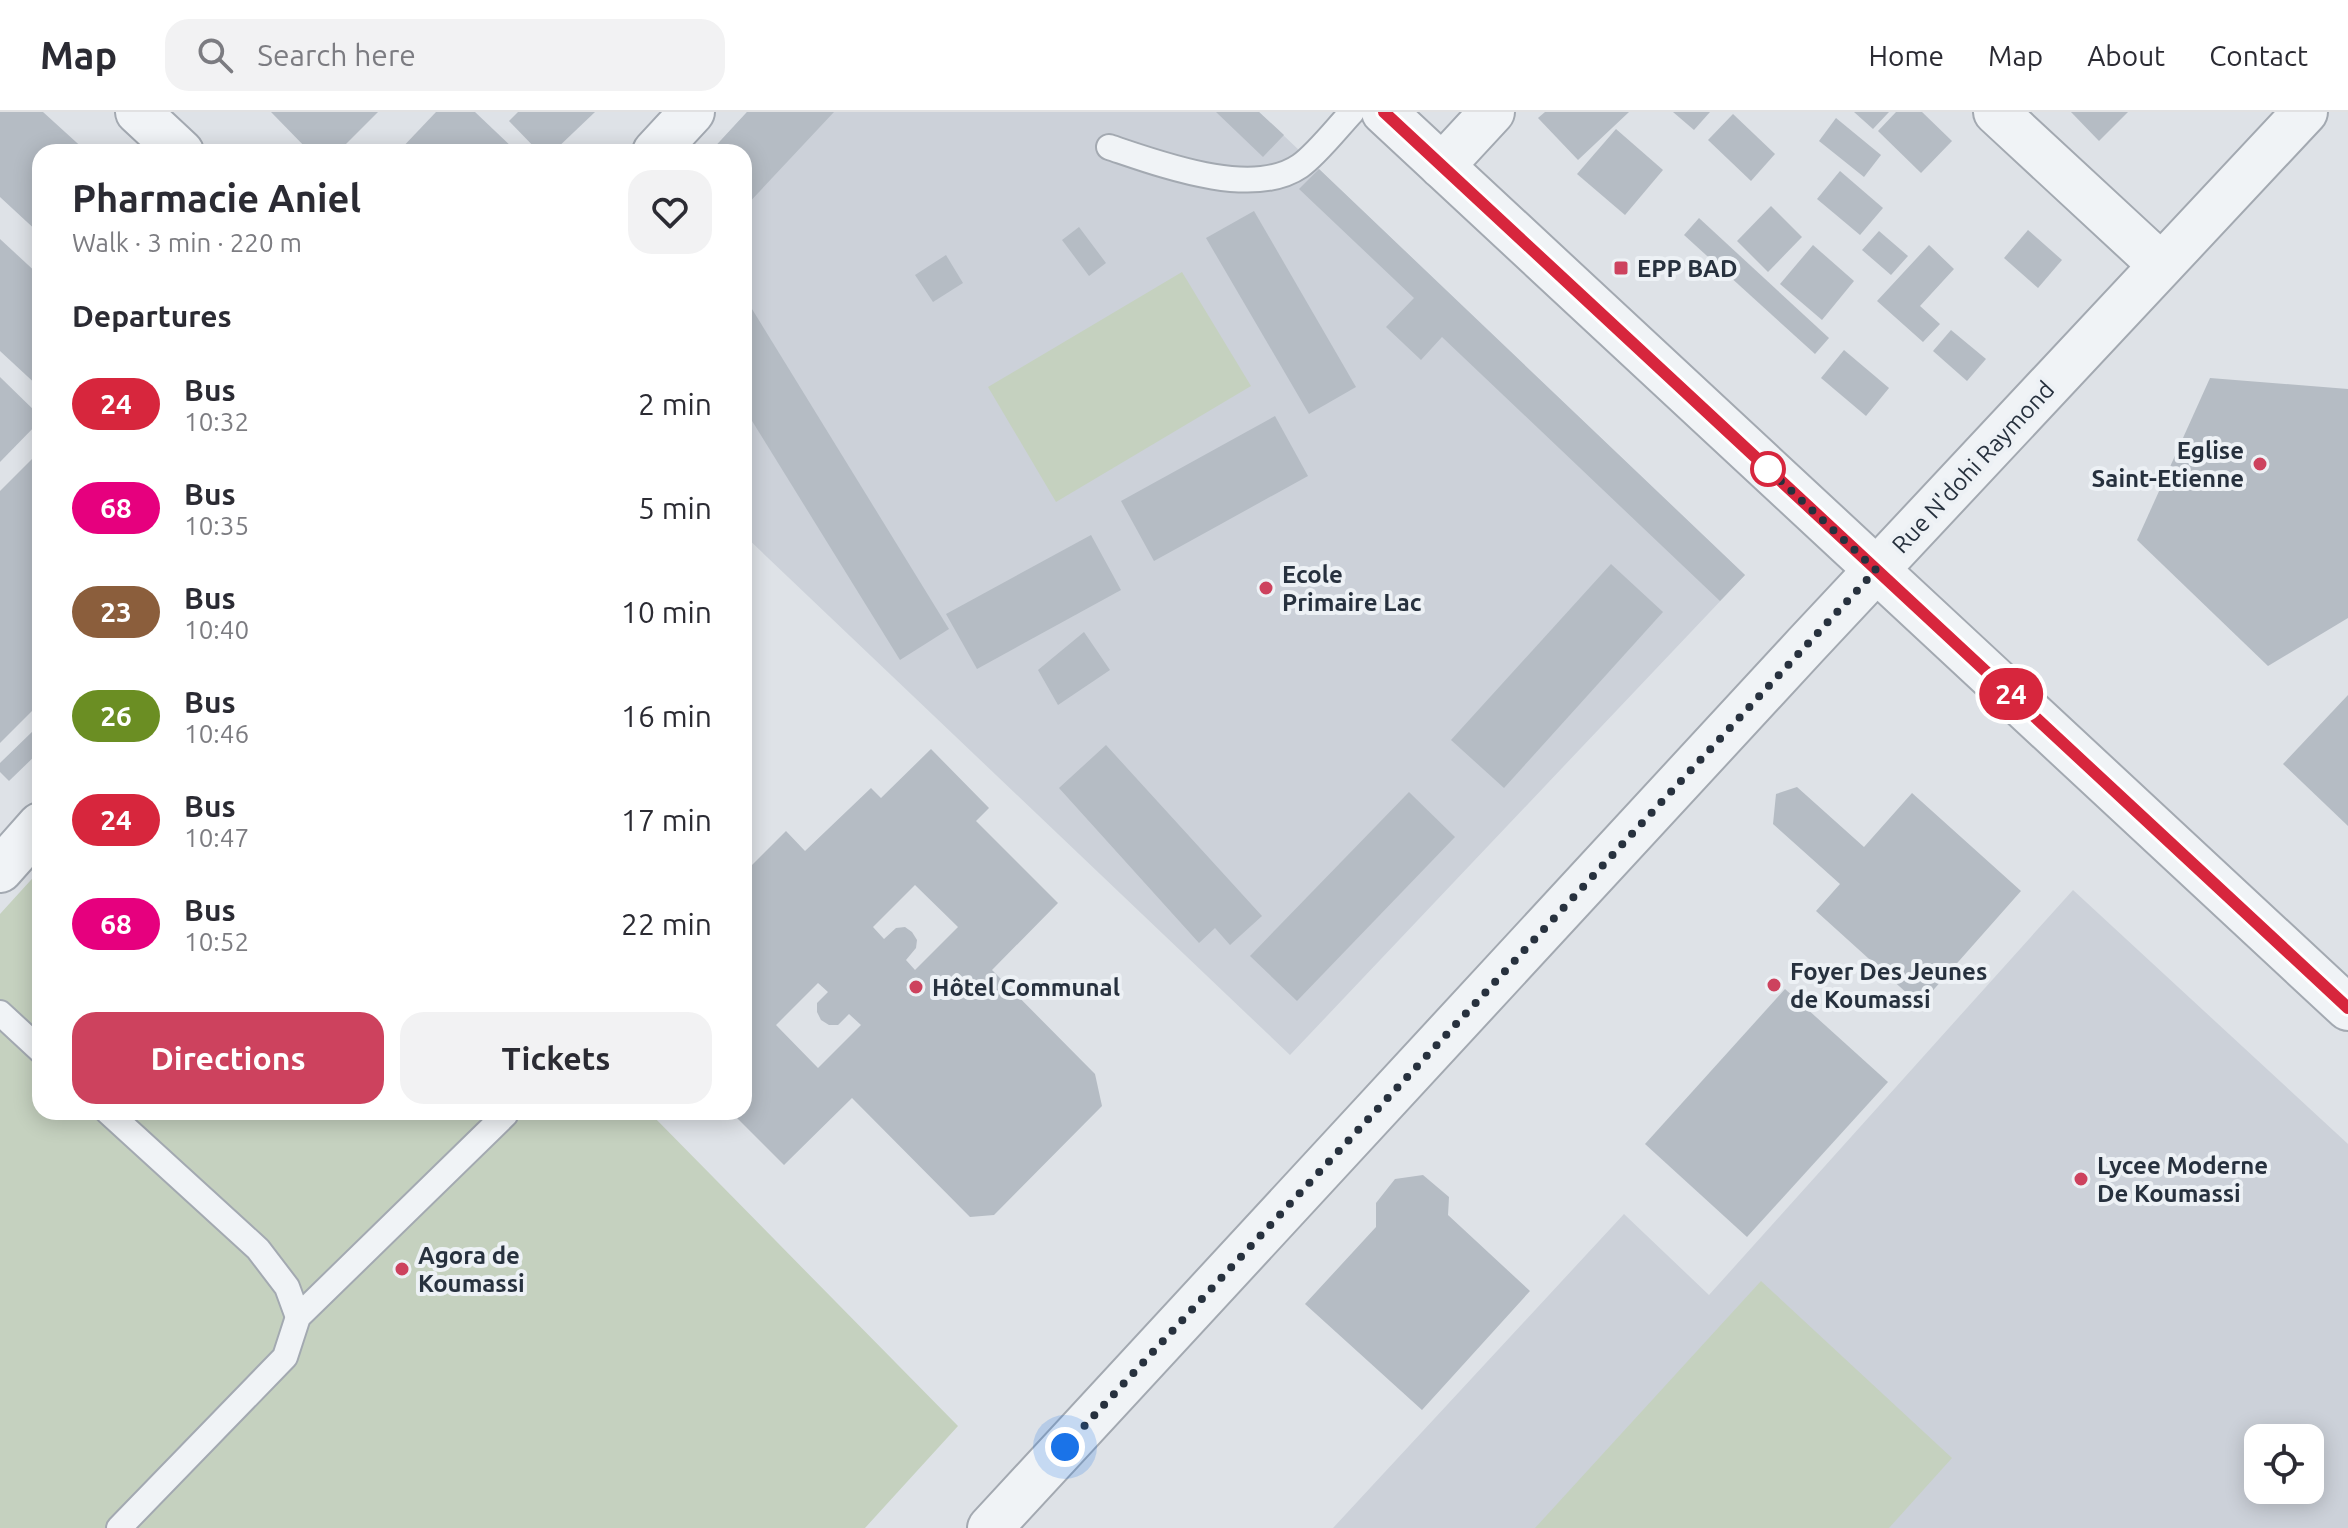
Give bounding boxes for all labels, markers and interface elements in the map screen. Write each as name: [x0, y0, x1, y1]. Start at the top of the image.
search box: [165, 19, 725, 91]
icon: search: [193, 33, 237, 77]
text: Map: [40, 34, 117, 76]
text: Search here: [257, 38, 416, 72]
text: Home: [1869, 40, 1944, 71]
text: Map: [1988, 40, 2043, 71]
text: About: [2087, 40, 2165, 71]
text: Contact: [2209, 40, 2308, 71]
button: heart: [628, 170, 712, 254]
text: Pharmacie Aniel: [72, 177, 361, 219]
text: Walk · 3 min · 220 m: [72, 228, 302, 257]
place label: EPP BAD: [1637, 255, 1737, 282]
marker: EPP BAD: [1612, 259, 1630, 277]
text: Departures: [72, 299, 232, 333]
text: Bus: [184, 373, 236, 407]
street label: Rue N'dohi Raymond: [1886, 376, 2060, 558]
text: 2 min: [638, 387, 712, 421]
text: 24: [100, 388, 132, 419]
text: 10:32: [184, 407, 249, 436]
place label: Eglise Saint-Etienne: [2092, 437, 2244, 492]
unlabelled marker: [1751, 452, 1785, 486]
marker: Eglise Saint-Etienne: [2251, 455, 2269, 473]
text: Bus: [184, 477, 236, 511]
text: 5 min: [638, 491, 712, 525]
text: 68: [100, 492, 132, 523]
text: 10:35: [184, 511, 249, 540]
place label: Ecole Primaire Lac: [1282, 561, 1422, 616]
marker: Ecole Primaire Lac: [1257, 579, 1275, 597]
text: Bus: [184, 581, 236, 615]
text: 10 min: [621, 595, 712, 629]
text: 23: [100, 596, 132, 627]
text: 10:40: [184, 615, 249, 644]
line badge: 24: [1975, 668, 2047, 720]
text: 24: [1995, 678, 2027, 709]
text: Bus: [184, 685, 236, 719]
text: 16 min: [621, 699, 712, 733]
text: 26: [100, 700, 132, 731]
text: 10:46: [184, 719, 249, 748]
text: Bus: [184, 789, 236, 823]
text: 17 min: [621, 803, 712, 837]
text: 24: [100, 804, 132, 835]
text: 10:47: [184, 823, 249, 852]
text: Bus: [184, 893, 236, 927]
text: 22 min: [621, 907, 712, 941]
text: 68: [100, 908, 132, 939]
text: 10:52: [184, 927, 249, 956]
place label: Foyer Des Jeunes de Koumassi: [1790, 958, 1987, 1013]
place label: Hôtel Communal: [932, 974, 1120, 1001]
marker: Foyer Des Jeunes de Koumassi: [1765, 976, 1783, 994]
marker: Hôtel Communal: [907, 978, 925, 996]
button: Directions: [72, 1012, 384, 1104]
button: Tickets: [400, 1012, 712, 1104]
place label: Lycee Moderne De Koumassi: [2097, 1152, 2268, 1207]
marker: Lycee Moderne De Koumassi: [2072, 1170, 2090, 1188]
place label: Agora de Koumassi: [418, 1242, 525, 1297]
marker: Agora de Koumassi: [393, 1260, 411, 1278]
map controls: [2244, 1424, 2324, 1504]
button: locate: [2244, 1424, 2324, 1504]
your location: [1045, 1427, 1085, 1467]

